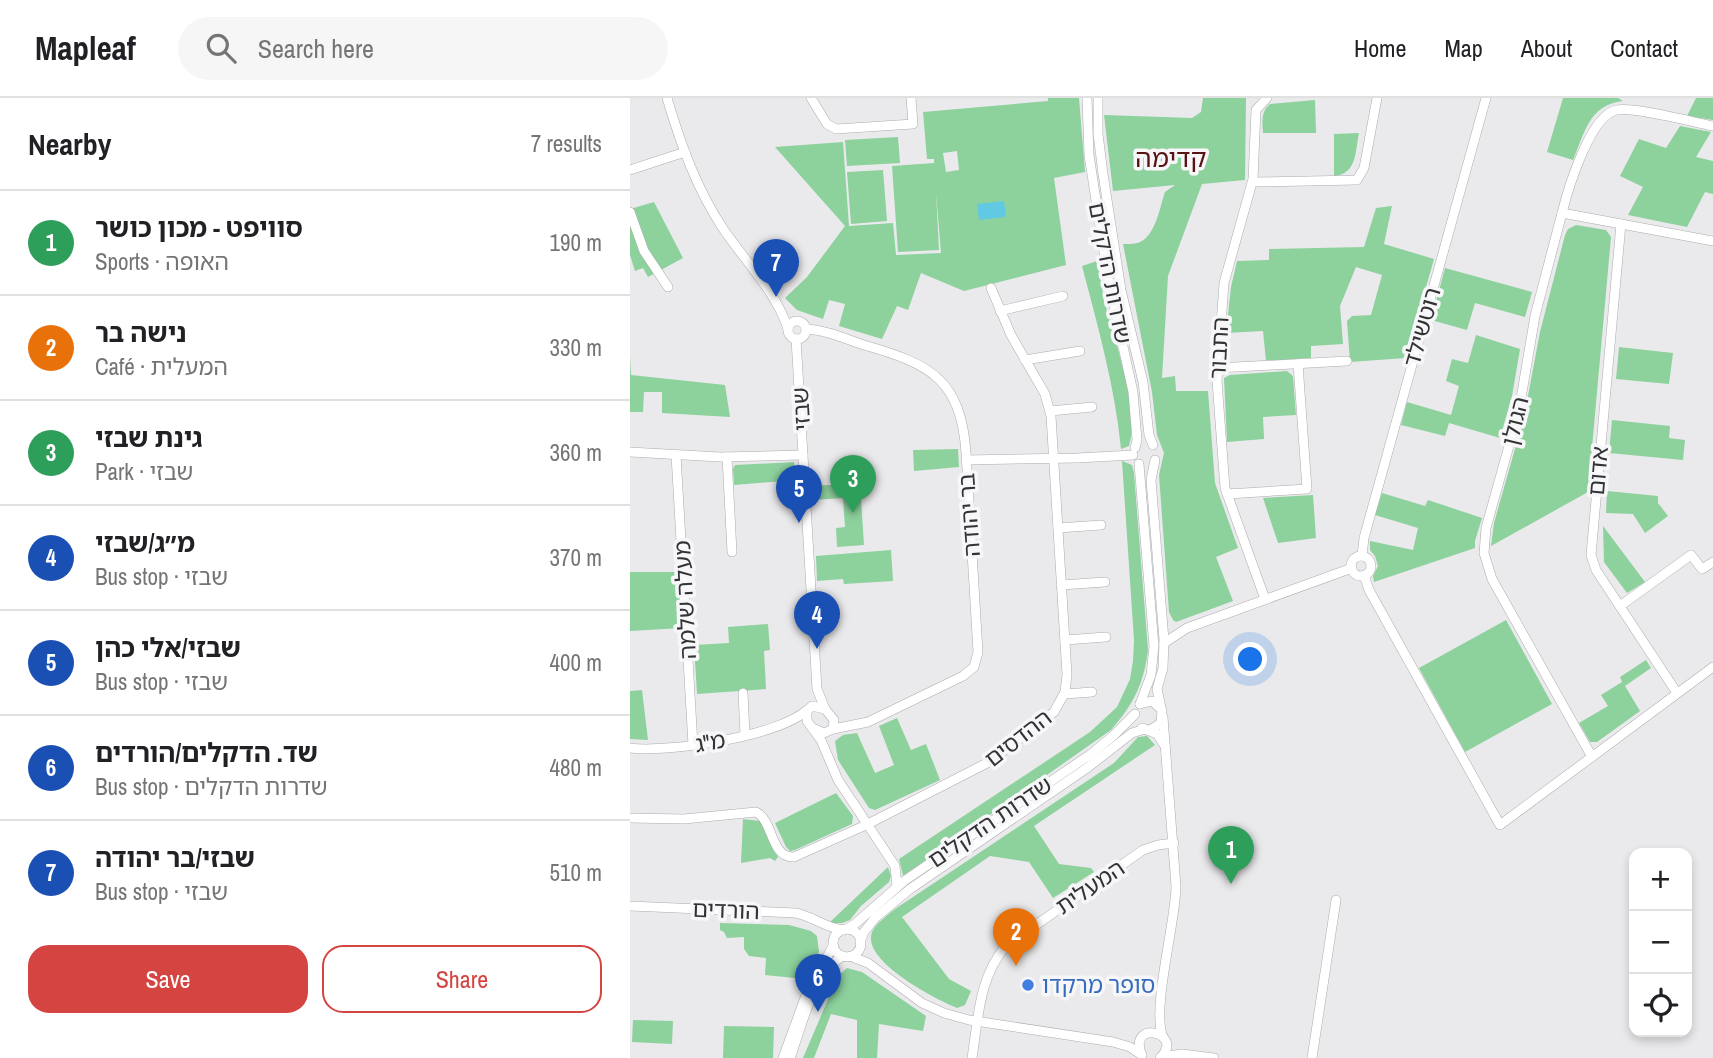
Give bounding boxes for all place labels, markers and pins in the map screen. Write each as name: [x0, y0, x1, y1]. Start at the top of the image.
pin: 7: [753, 239, 799, 297]
pin: 3: [830, 455, 876, 513]
pin: 5: [776, 465, 822, 523]
pin: 4: [794, 591, 840, 649]
pin: 1: [1208, 826, 1254, 884]
pin: 2: [993, 908, 1039, 966]
pin: 6: [795, 954, 841, 1012]
place label: סופר מרקדו: [1042, 969, 1155, 1000]
marker: סופר מרקדו: [1020, 977, 1036, 993]

